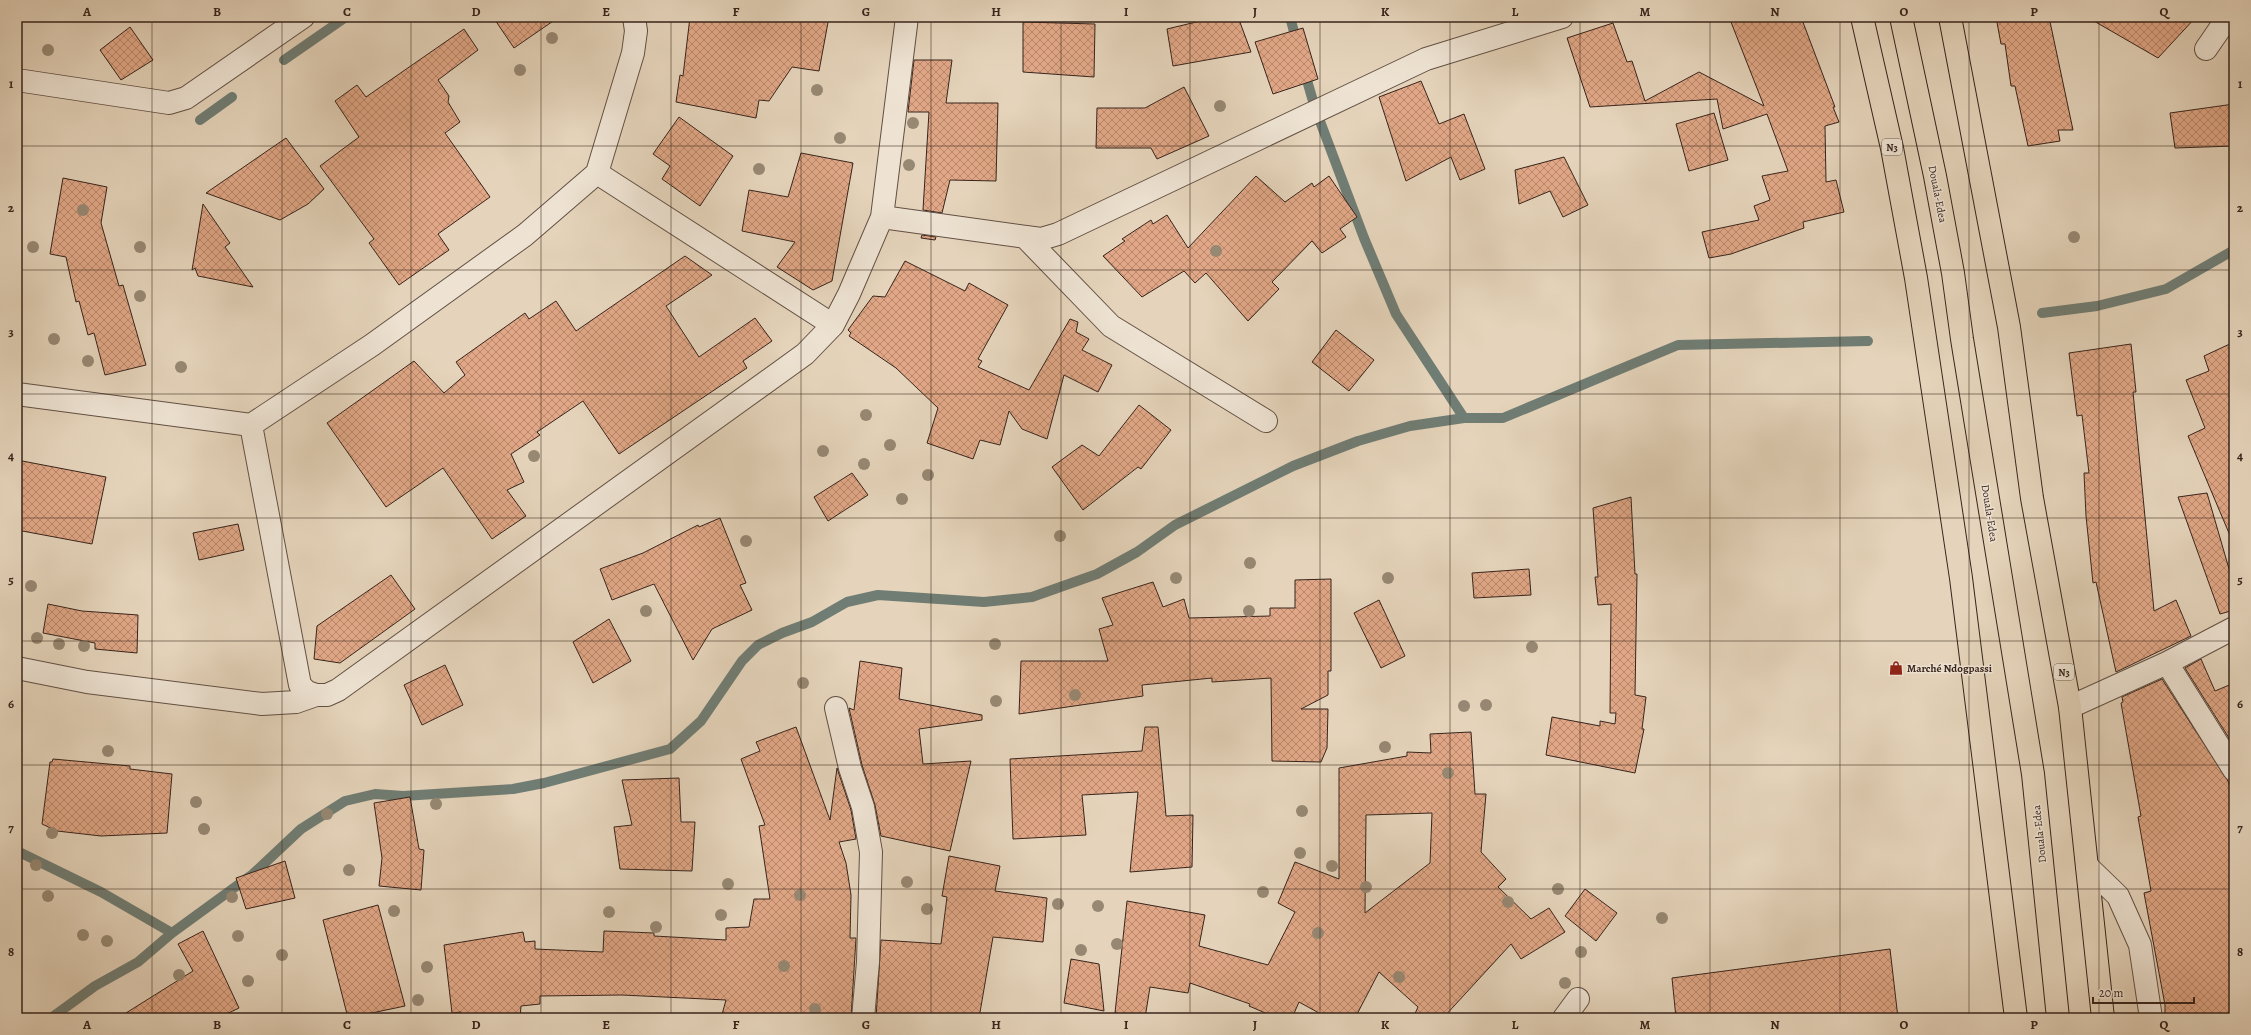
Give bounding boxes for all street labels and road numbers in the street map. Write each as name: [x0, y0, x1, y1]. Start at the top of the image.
road number: N3: [1882, 139, 1902, 155]
street label: Douala-Edea: [1925, 164, 1951, 225]
street label: Douala-Edea: [1978, 483, 2002, 544]
road number: N3: [2054, 664, 2074, 680]
street label: Douala-Edea: [2029, 803, 2050, 864]

